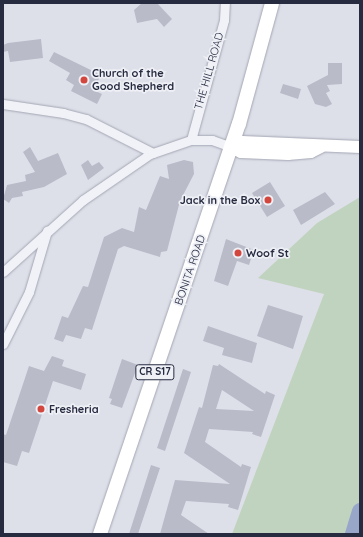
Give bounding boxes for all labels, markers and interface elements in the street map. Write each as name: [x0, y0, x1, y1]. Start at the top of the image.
street label: THE HILL ROAD: [192, 31, 226, 111]
place label: Church of the Good Shepherd: [92, 67, 174, 93]
marker: Church of the Good Shepherd: [79, 75, 89, 85]
place label: Jack in the Box: [180, 193, 260, 207]
marker: Jack in the Box: [263, 195, 273, 205]
street label: BONITA ROAD: [172, 233, 208, 307]
place label: Woof St: [246, 246, 289, 260]
marker: Woof St: [233, 248, 243, 258]
road number: CR S17: [135, 364, 175, 380]
place label: Fresheria: [49, 402, 99, 416]
marker: Fresheria: [36, 404, 46, 414]

